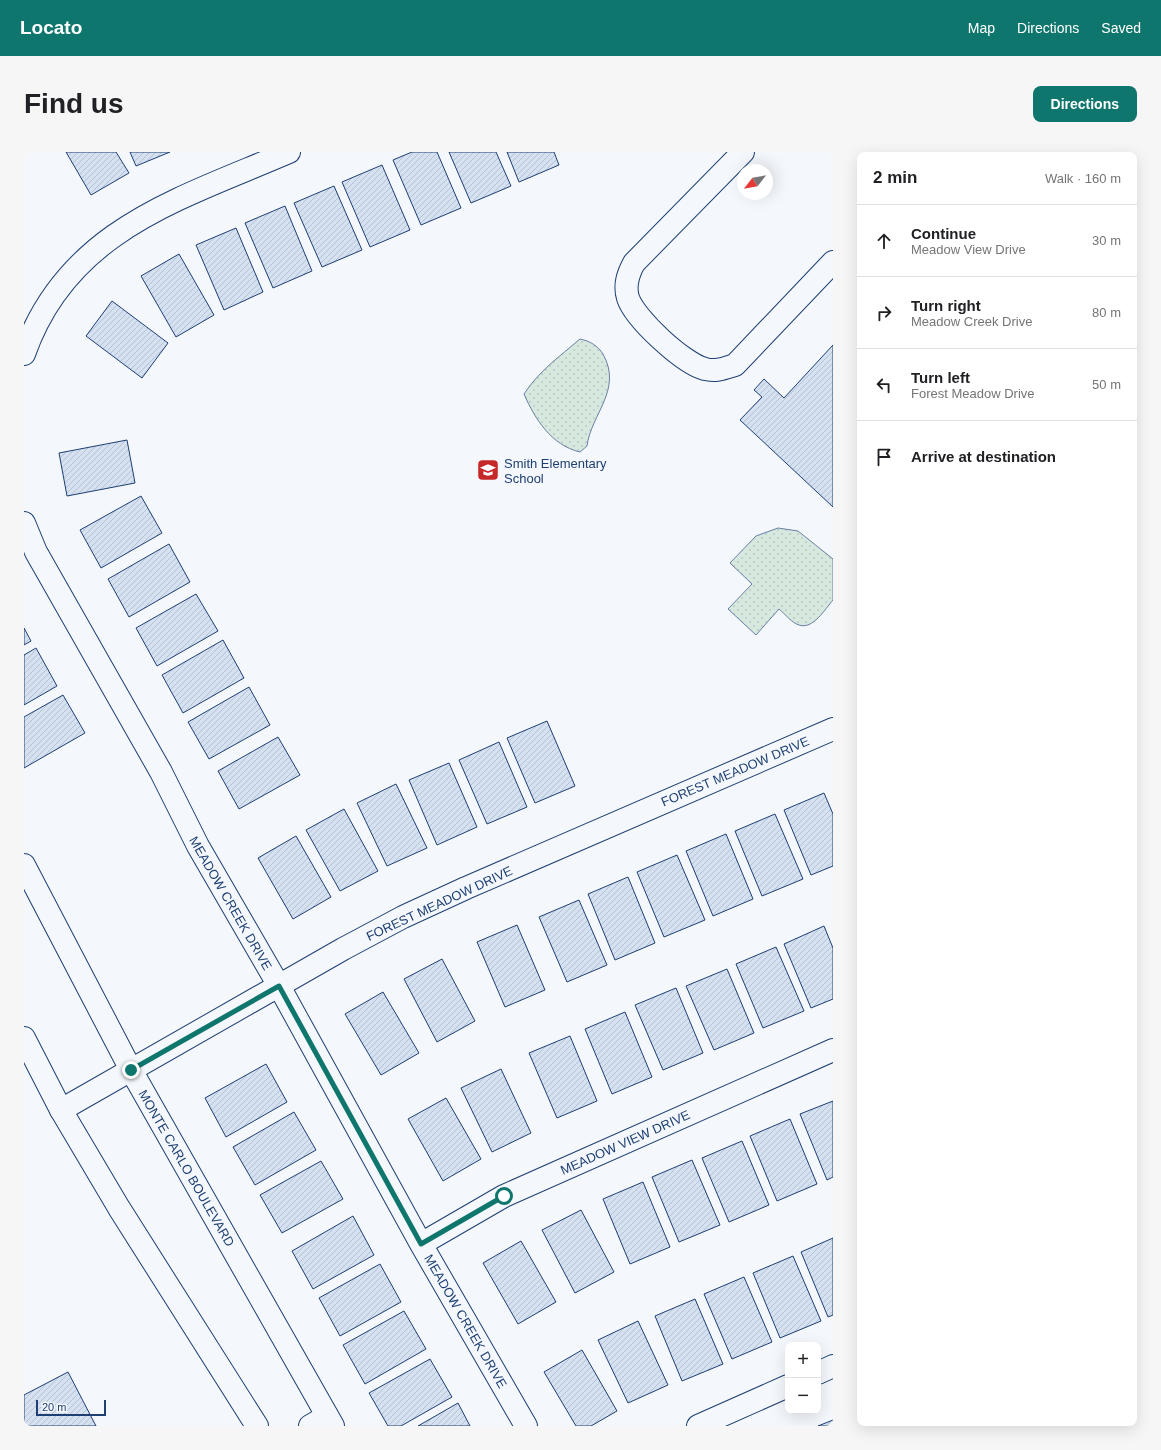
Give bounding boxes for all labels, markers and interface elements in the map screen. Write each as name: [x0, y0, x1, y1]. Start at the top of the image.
text: Locato: [20, 17, 82, 38]
text: Map: [968, 20, 995, 36]
text: Directions: [1017, 20, 1079, 36]
text: Saved: [1101, 20, 1141, 36]
button: Directions: [1033, 86, 1137, 122]
text: Find us: [24, 88, 124, 119]
north arrow: [737, 164, 773, 200]
text: 2 min: [873, 168, 917, 187]
text: Walk · 160 m: [1045, 171, 1121, 186]
text: Continue: [911, 225, 976, 242]
icon: ahead: [873, 230, 895, 252]
text: 30 m: [1092, 233, 1121, 248]
text: Meadow View Drive: [911, 242, 1026, 257]
text: Turn right: [911, 297, 981, 314]
icon: right: [873, 302, 895, 324]
text: 80 m: [1092, 305, 1121, 320]
text: Meadow Creek Drive: [911, 314, 1032, 329]
text: Turn left: [911, 369, 970, 386]
icon: left: [873, 374, 895, 396]
text: 50 m: [1092, 377, 1121, 392]
text: Forest Meadow Drive: [911, 386, 1035, 401]
icon: arrive: [873, 446, 895, 468]
text: Arrive at destination: [911, 448, 1056, 465]
place label: Smith Elementary School: [504, 456, 607, 486]
school or university icon: Smith Elementary School: [475, 457, 501, 483]
street label: FOREST MEADOW DRIVE: [659, 733, 812, 810]
street label: MEADOW CREEK DRIVE: [186, 834, 275, 973]
street label: FOREST MEADOW DRIVE: [364, 863, 515, 944]
route end: [122, 1061, 140, 1079]
street label: MONTE CARLO BOULEVARD: [136, 1087, 238, 1249]
street label: MEADOW VIEW DRIVE: [558, 1107, 693, 1178]
route start: [495, 1187, 513, 1205]
street label: MEADOW CREEK DRIVE: [421, 1252, 510, 1391]
map controls: [785, 1342, 821, 1414]
button: +: [785, 1342, 821, 1378]
button: −: [785, 1378, 821, 1414]
scale bar: [36, 1398, 106, 1417]
text: 20 m: [42, 1401, 66, 1413]

